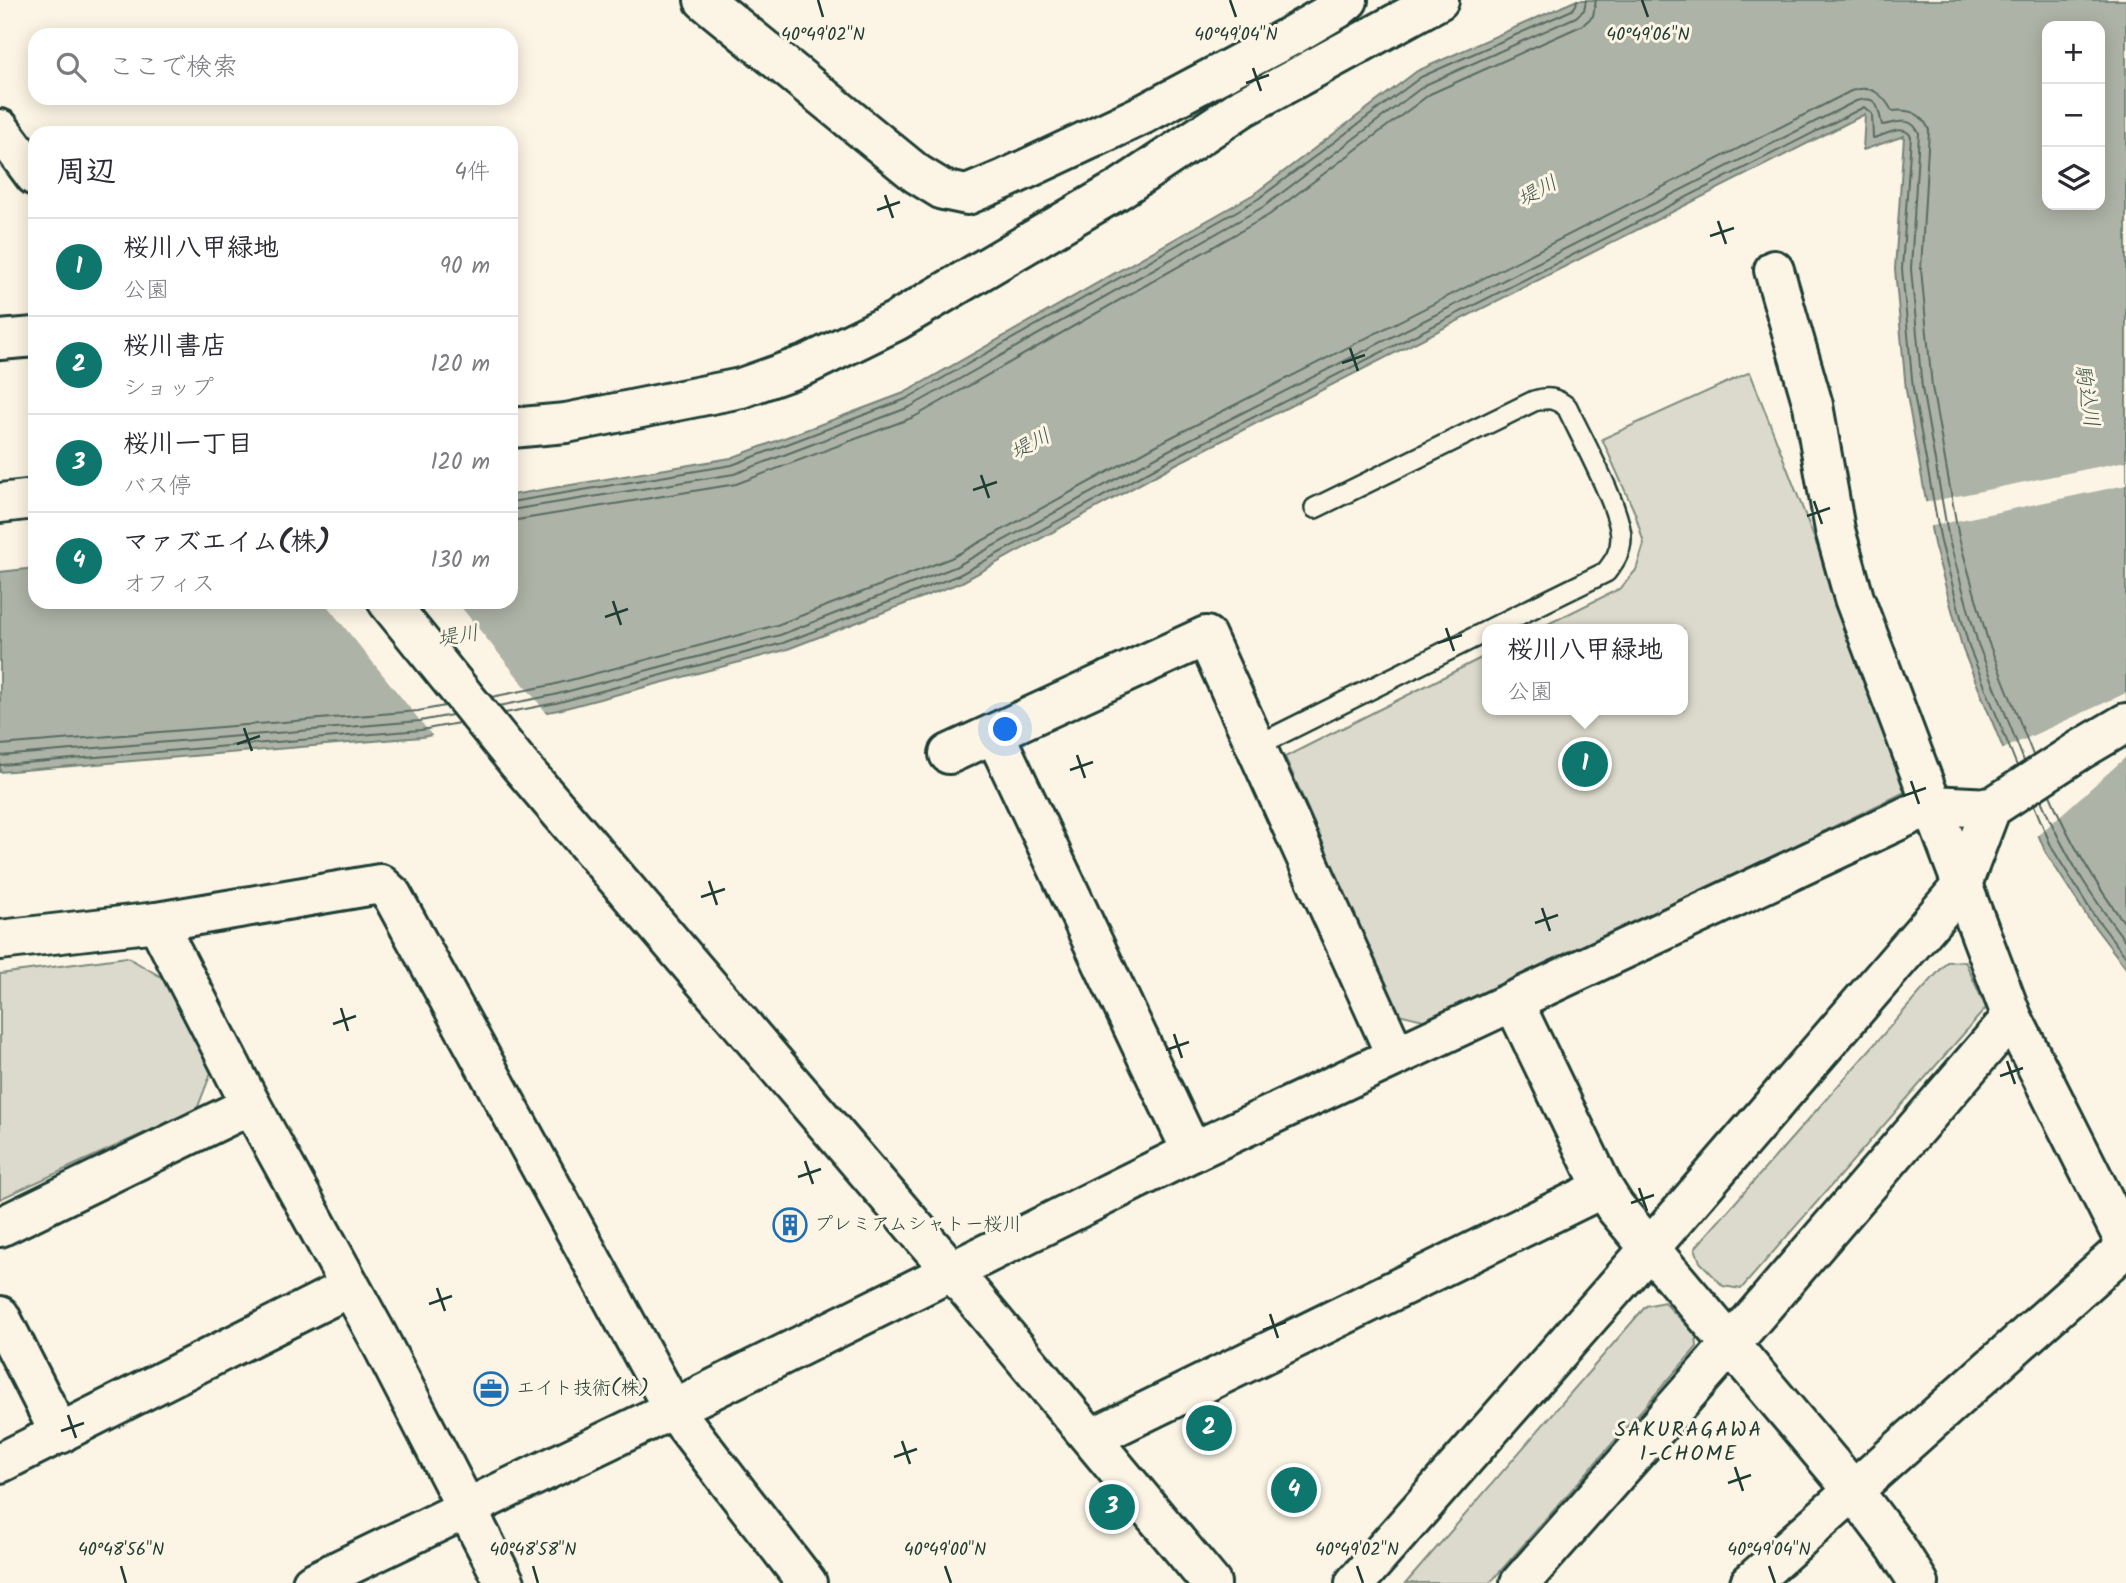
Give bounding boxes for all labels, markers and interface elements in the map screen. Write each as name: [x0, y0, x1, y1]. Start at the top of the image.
text: 40°49'02"N: [781, 21, 865, 50]
text: 40°49'04"N: [1194, 21, 1278, 50]
text: 40°49'06"N: [1606, 21, 1690, 50]
map controls: [2042, 21, 2105, 210]
button: +: [2042, 21, 2105, 84]
search box: [28, 28, 518, 105]
text: ここで検索: [108, 47, 238, 89]
icon: search: [52, 48, 90, 86]
button: −: [2042, 84, 2105, 147]
button: layers: [2042, 147, 2105, 210]
text: 周辺: [56, 149, 116, 197]
text: 4件: [454, 155, 490, 191]
water label: 堤川: [1512, 168, 1564, 216]
text: 桜川八甲緑地: [123, 228, 279, 270]
text: 1: [76, 249, 82, 285]
text: 90 m: [440, 249, 490, 285]
text: 公園: [123, 273, 169, 309]
text: 桜川書店: [123, 326, 227, 368]
text: 2: [72, 347, 86, 383]
text: 120 m: [430, 347, 490, 383]
water label: 駒込川: [2065, 362, 2107, 430]
text: ショップ: [123, 371, 214, 407]
water label: 堤川: [1005, 421, 1057, 469]
text: 桜川一丁目: [123, 424, 253, 466]
text: 3: [73, 445, 85, 481]
text: 120 m: [430, 445, 490, 481]
text: バス停: [123, 469, 192, 505]
text: マァズエイム(株): [123, 522, 330, 564]
text: 4: [73, 543, 85, 579]
text: 130 m: [431, 543, 490, 579]
text: オフィス: [123, 567, 215, 603]
water label: 堤川: [434, 617, 482, 657]
popup: [1482, 624, 1688, 715]
text: 桜川八甲緑地: [1507, 630, 1663, 672]
text: 公園: [1507, 675, 1553, 711]
your location: [988, 712, 1022, 746]
pin: 1: [1562, 738, 1608, 790]
building icon: プレミアムシャトー桜川: [771, 1206, 809, 1244]
place label: プレミアムシャトー桜川: [814, 1210, 1022, 1240]
office icon: エイト技術(株): [472, 1370, 510, 1408]
place label: エイト技術(株): [516, 1374, 649, 1404]
pin: 2: [1186, 1402, 1232, 1454]
district label: SAKURAGAWA 1-CHOME: [1615, 1414, 1763, 1471]
pin: 4: [1271, 1464, 1317, 1516]
pin: 3: [1089, 1481, 1135, 1533]
text: 40°48'56"N: [78, 1536, 164, 1565]
text: 40°48'58"N: [489, 1536, 577, 1565]
text: 40°49'00"N: [904, 1536, 986, 1565]
text: 40°49'02"N: [1315, 1536, 1399, 1565]
text: 40°49'04"N: [1727, 1536, 1811, 1565]

